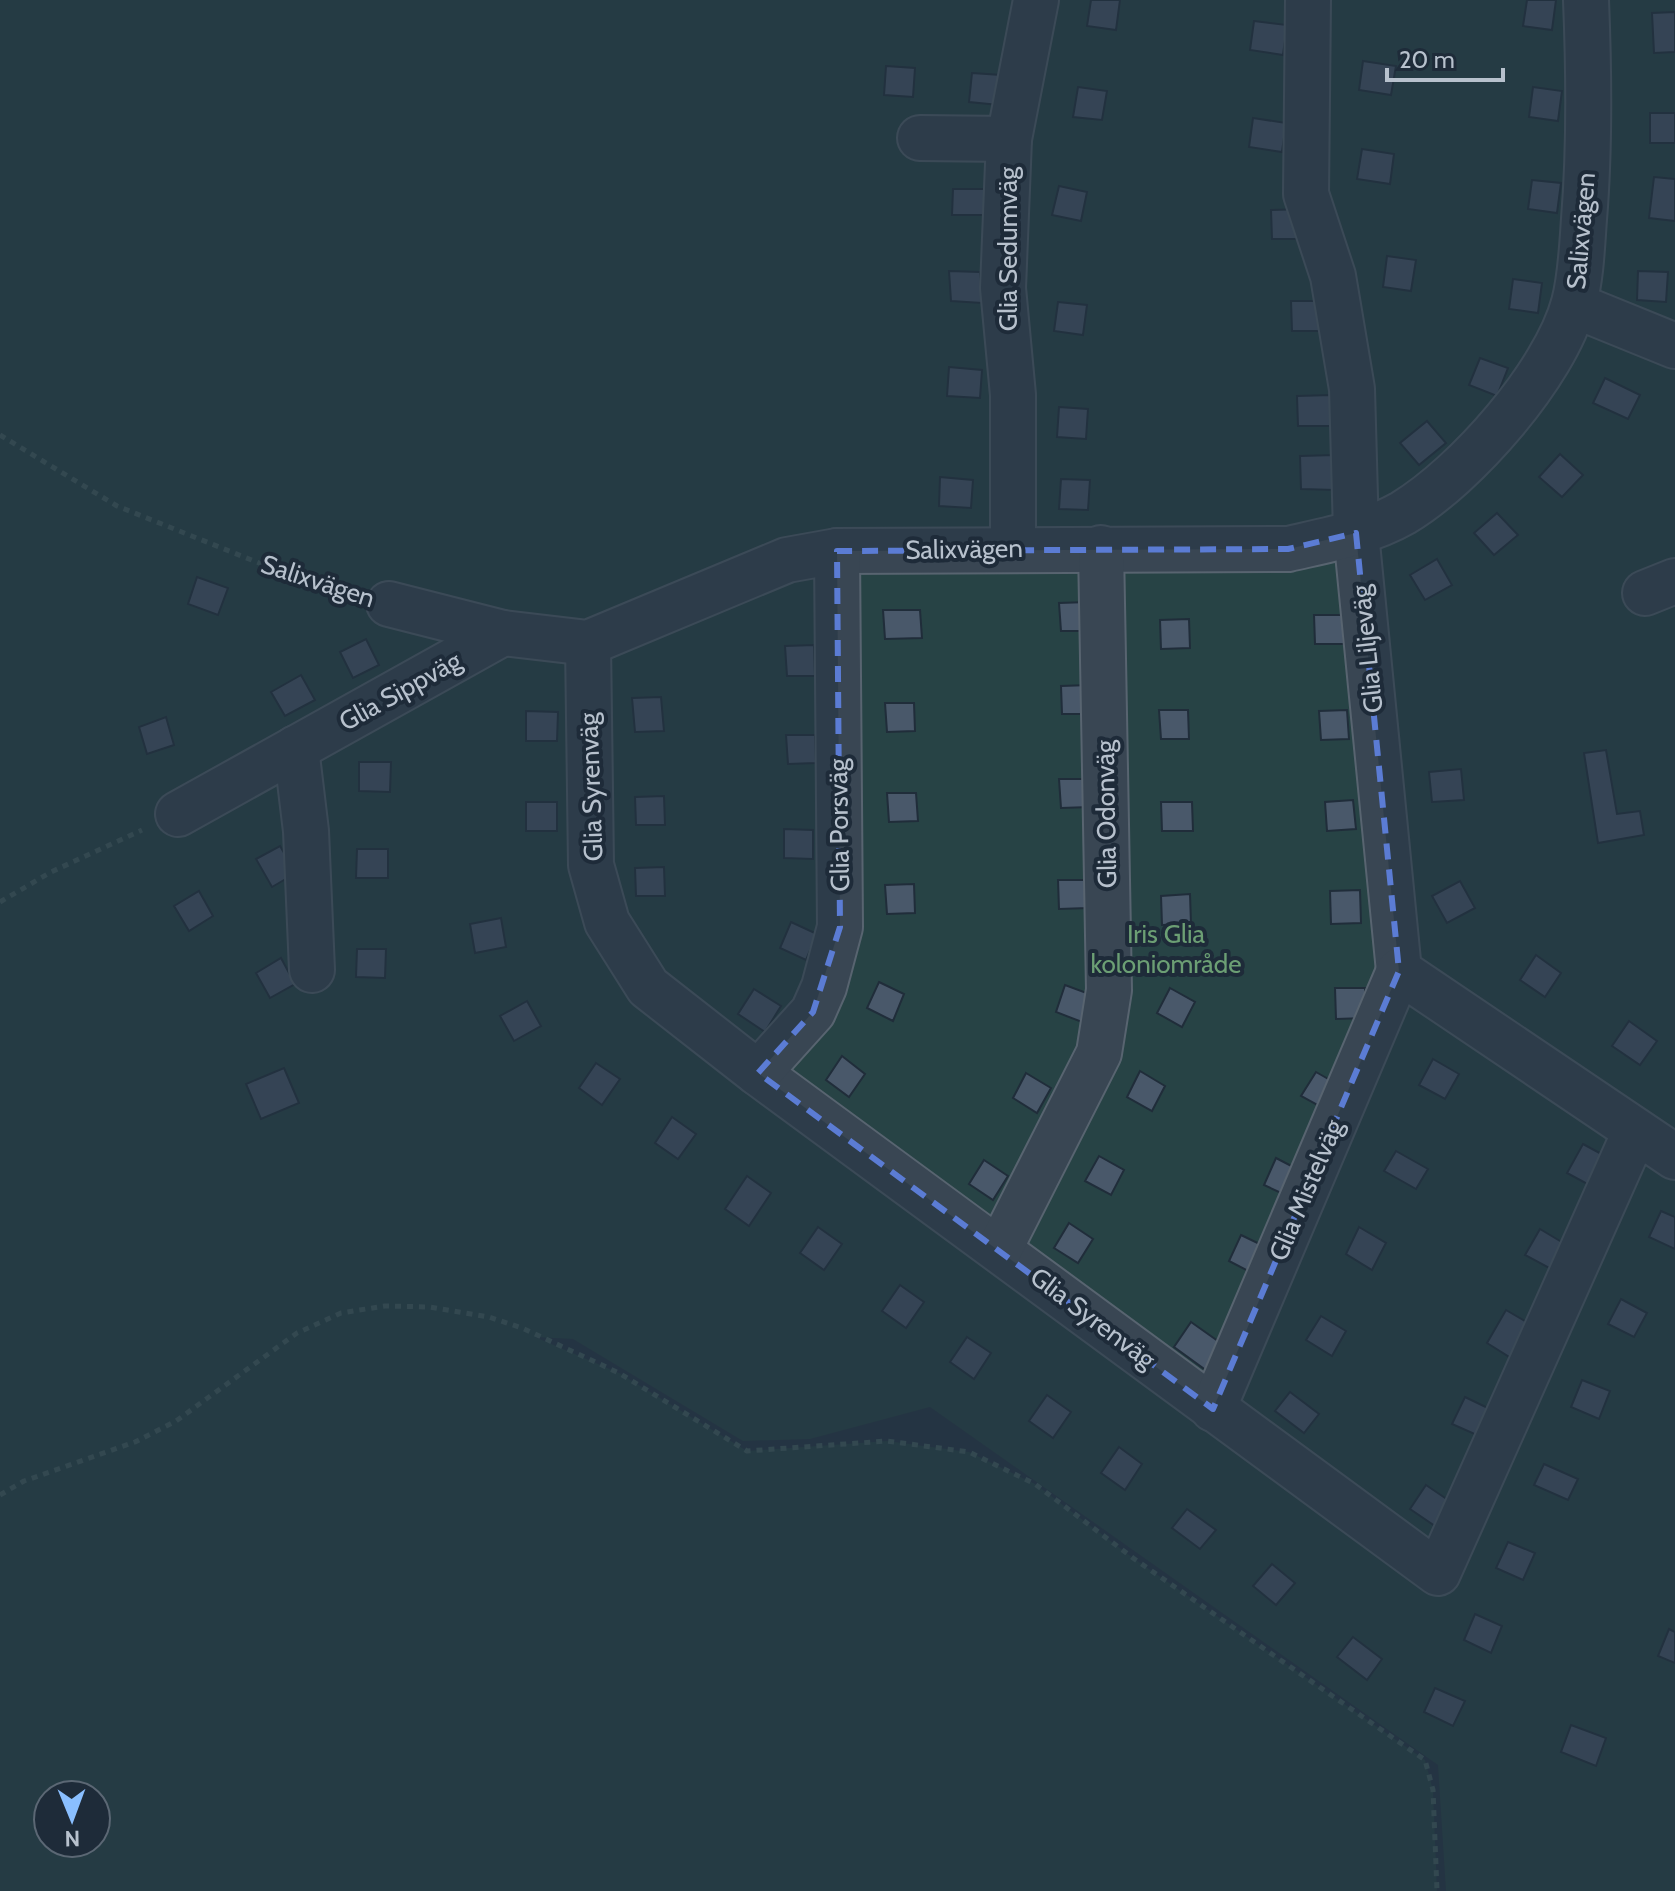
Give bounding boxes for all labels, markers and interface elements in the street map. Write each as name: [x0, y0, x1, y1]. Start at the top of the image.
scale bar: [1387, 32, 1503, 82]
text: 20 m: [1399, 45, 1455, 74]
street label: Glia Sedumväg: [992, 166, 1024, 331]
street label: Salixvägen: [1560, 171, 1602, 291]
street label: Salixvägen: [905, 532, 1023, 566]
street label: Salixvägen: [257, 548, 379, 614]
street label: Glia Liljeväg: [1344, 582, 1390, 715]
street label: Glia Sippväg: [333, 644, 468, 738]
street label: Glia Syrenväg: [572, 711, 610, 862]
street label: Glia Odonväg: [1089, 739, 1123, 888]
street label: Glia Porsväg: [822, 757, 856, 892]
park label: Iris Glia koloniområde: [1090, 918, 1242, 980]
street label: Glia Mistelväg: [1262, 1114, 1351, 1265]
street label: Glia Syrenväg: [1024, 1260, 1163, 1376]
north arrow: [32, 1779, 112, 1859]
text: N: [64, 1825, 80, 1852]

